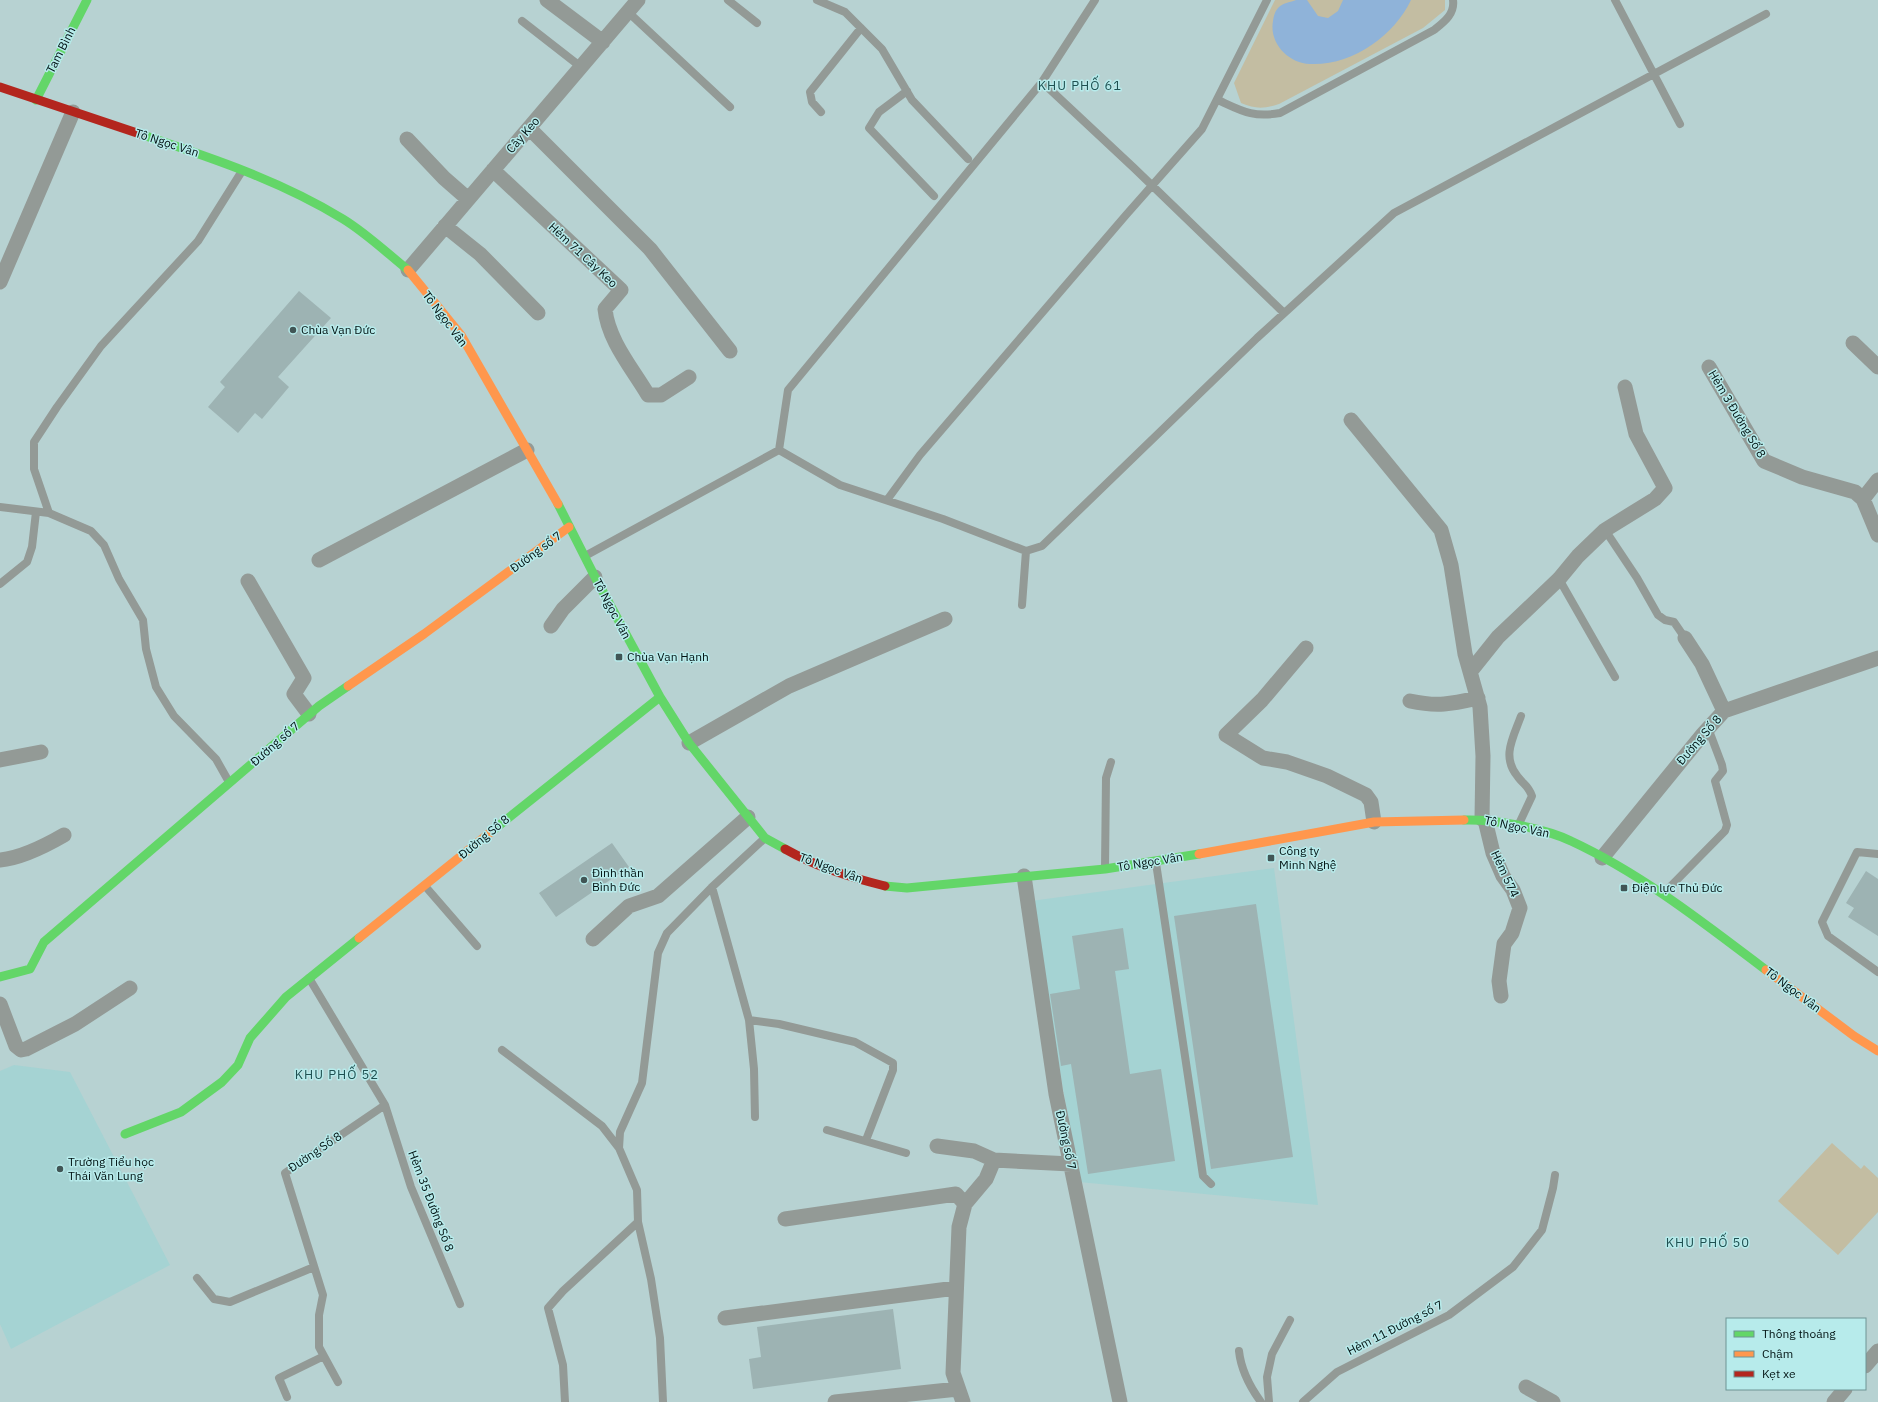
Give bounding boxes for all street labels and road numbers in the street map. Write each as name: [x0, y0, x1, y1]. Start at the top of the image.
street label: Tam Bình: [42, 24, 79, 76]
street label: Cây Keo: [503, 113, 543, 156]
street label: Tô Ngọc Vân: [133, 125, 201, 160]
street label: Hẻm 71 Cây Keo: [546, 219, 621, 291]
street label: Tô Ngọc Vân: [420, 288, 471, 350]
street label: Hẻm 3 Đường Số 8: [1705, 367, 1770, 460]
street label: Đường số 7: [507, 528, 564, 575]
street label: Tô Ngọc Vân: [590, 576, 635, 641]
street label: Đường Số 8: [1673, 712, 1724, 768]
street label: Đường số 7: [247, 718, 302, 769]
street label: Đường Số 8: [455, 811, 512, 862]
street label: Tô Ngọc Vân: [1483, 812, 1551, 841]
street label: Hẻm 574: [1488, 848, 1523, 900]
street label: Tô Ngọc Vân: [798, 849, 865, 886]
street label: Tô Ngọc Vân: [1116, 849, 1184, 874]
street label: Tô Ngọc Vân: [1762, 964, 1824, 1015]
street label: Đường số 7: [1053, 1109, 1080, 1171]
street label: Đường Số 8: [285, 1128, 344, 1175]
street label: Hẻm 35 Đường Số 8: [405, 1148, 458, 1253]
street label: Hẻm 11 Đường số 7: [1344, 1297, 1445, 1358]

